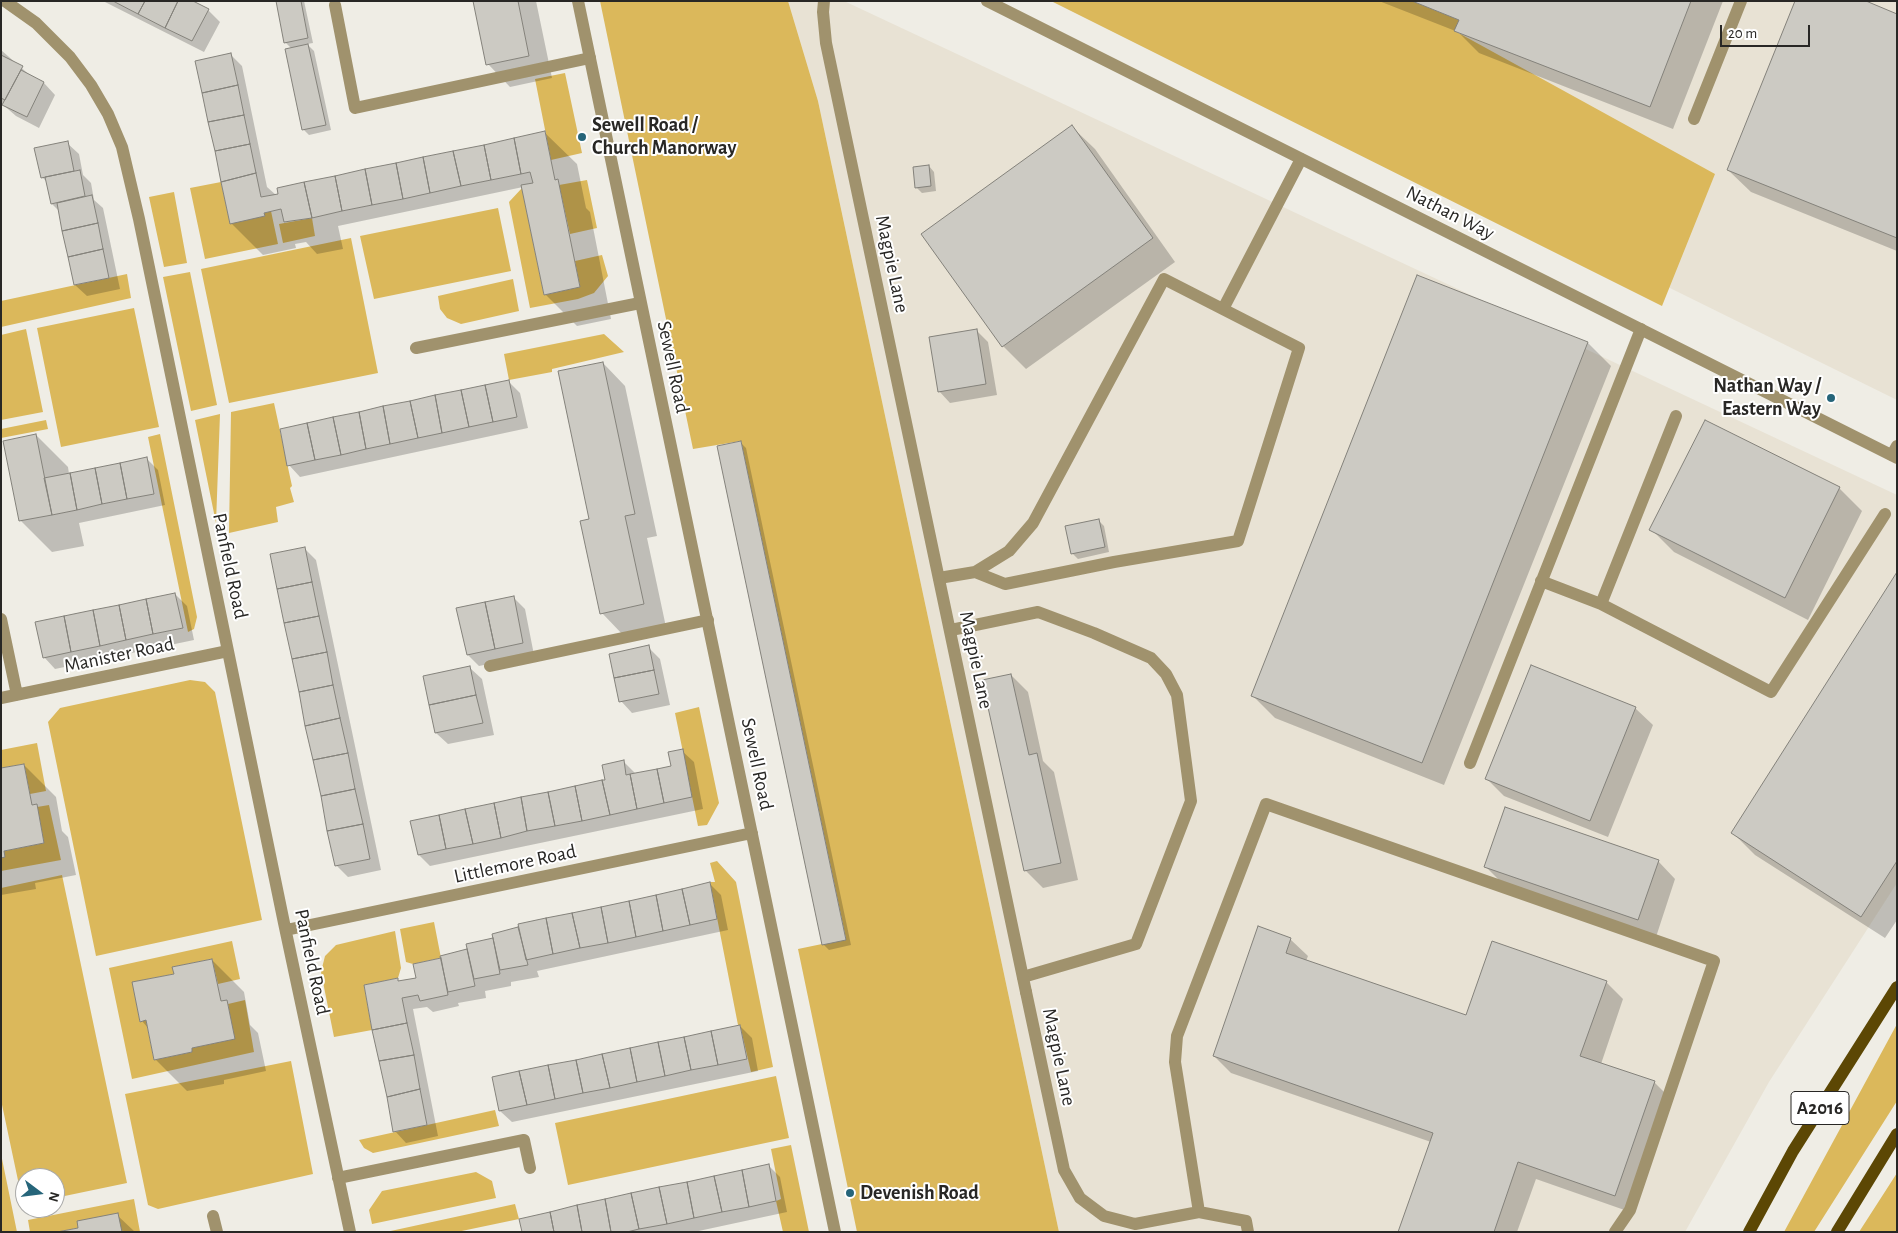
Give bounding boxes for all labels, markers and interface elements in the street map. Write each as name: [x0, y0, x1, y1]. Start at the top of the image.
scale bar: [1723, 15, 1813, 47]
text: 20 m: [1728, 26, 1757, 41]
place label: Sewell Road / Church Manorway: [592, 113, 736, 160]
marker: Sewell Road / Church Manorway: [576, 131, 588, 143]
street label: Nathan Way: [1402, 180, 1498, 246]
street label: Magpie Lane: [870, 213, 914, 315]
street label: Sewell Road: [652, 319, 694, 415]
place label: Nathan Way / Eastern Way: [1713, 374, 1821, 421]
marker: Nathan Way / Eastern Way: [1825, 392, 1837, 404]
street label: Panfield Road: [207, 511, 253, 621]
street label: Magpie Lane: [954, 609, 998, 711]
street label: Manister Road: [62, 632, 176, 678]
street label: Sewell Road: [736, 716, 778, 812]
street label: Littlemore Road: [452, 839, 578, 889]
street label: Panfield Road: [289, 907, 335, 1017]
street label: Magpie Lane: [1037, 1006, 1081, 1108]
road number: A2016: [1791, 1092, 1849, 1124]
north arrow: [15, 1168, 65, 1218]
place label: Devenish Road: [860, 1181, 979, 1205]
marker: Devenish Road: [844, 1187, 856, 1199]
text: N: [46, 1190, 62, 1203]

